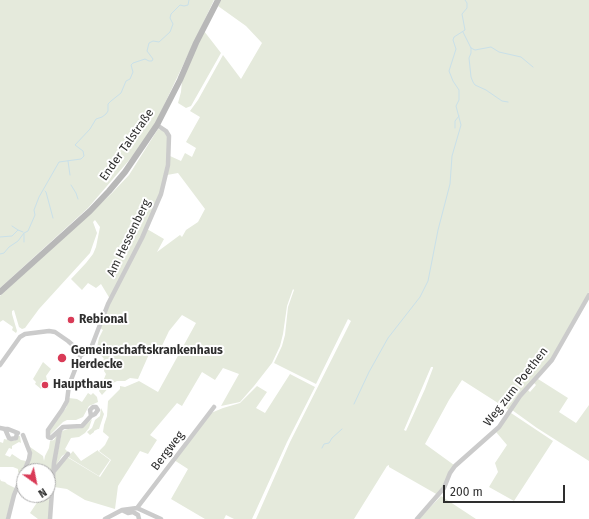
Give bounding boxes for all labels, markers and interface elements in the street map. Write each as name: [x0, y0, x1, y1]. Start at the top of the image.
street label: Ender Talstraße: [97, 106, 157, 184]
street label: Am Hessenberg: [104, 197, 154, 279]
place label: Rebional: [79, 313, 127, 327]
marker: Rebional: [66, 315, 76, 325]
place label: Gemeinschaftskrankenhaus Herdecke: [71, 344, 223, 372]
street label: Weg zum Poethen: [481, 345, 551, 429]
marker: Gemeinschaftskrankenhaus Herdecke: [56, 352, 68, 364]
place label: Haupthaus: [53, 378, 112, 392]
marker: Haupthaus: [40, 380, 50, 390]
street label: Bergweg: [148, 428, 188, 474]
north arrow: [16, 463, 56, 503]
scale bar: [445, 477, 567, 503]
text: N: [36, 485, 49, 500]
text: 200 m: [450, 485, 483, 499]

